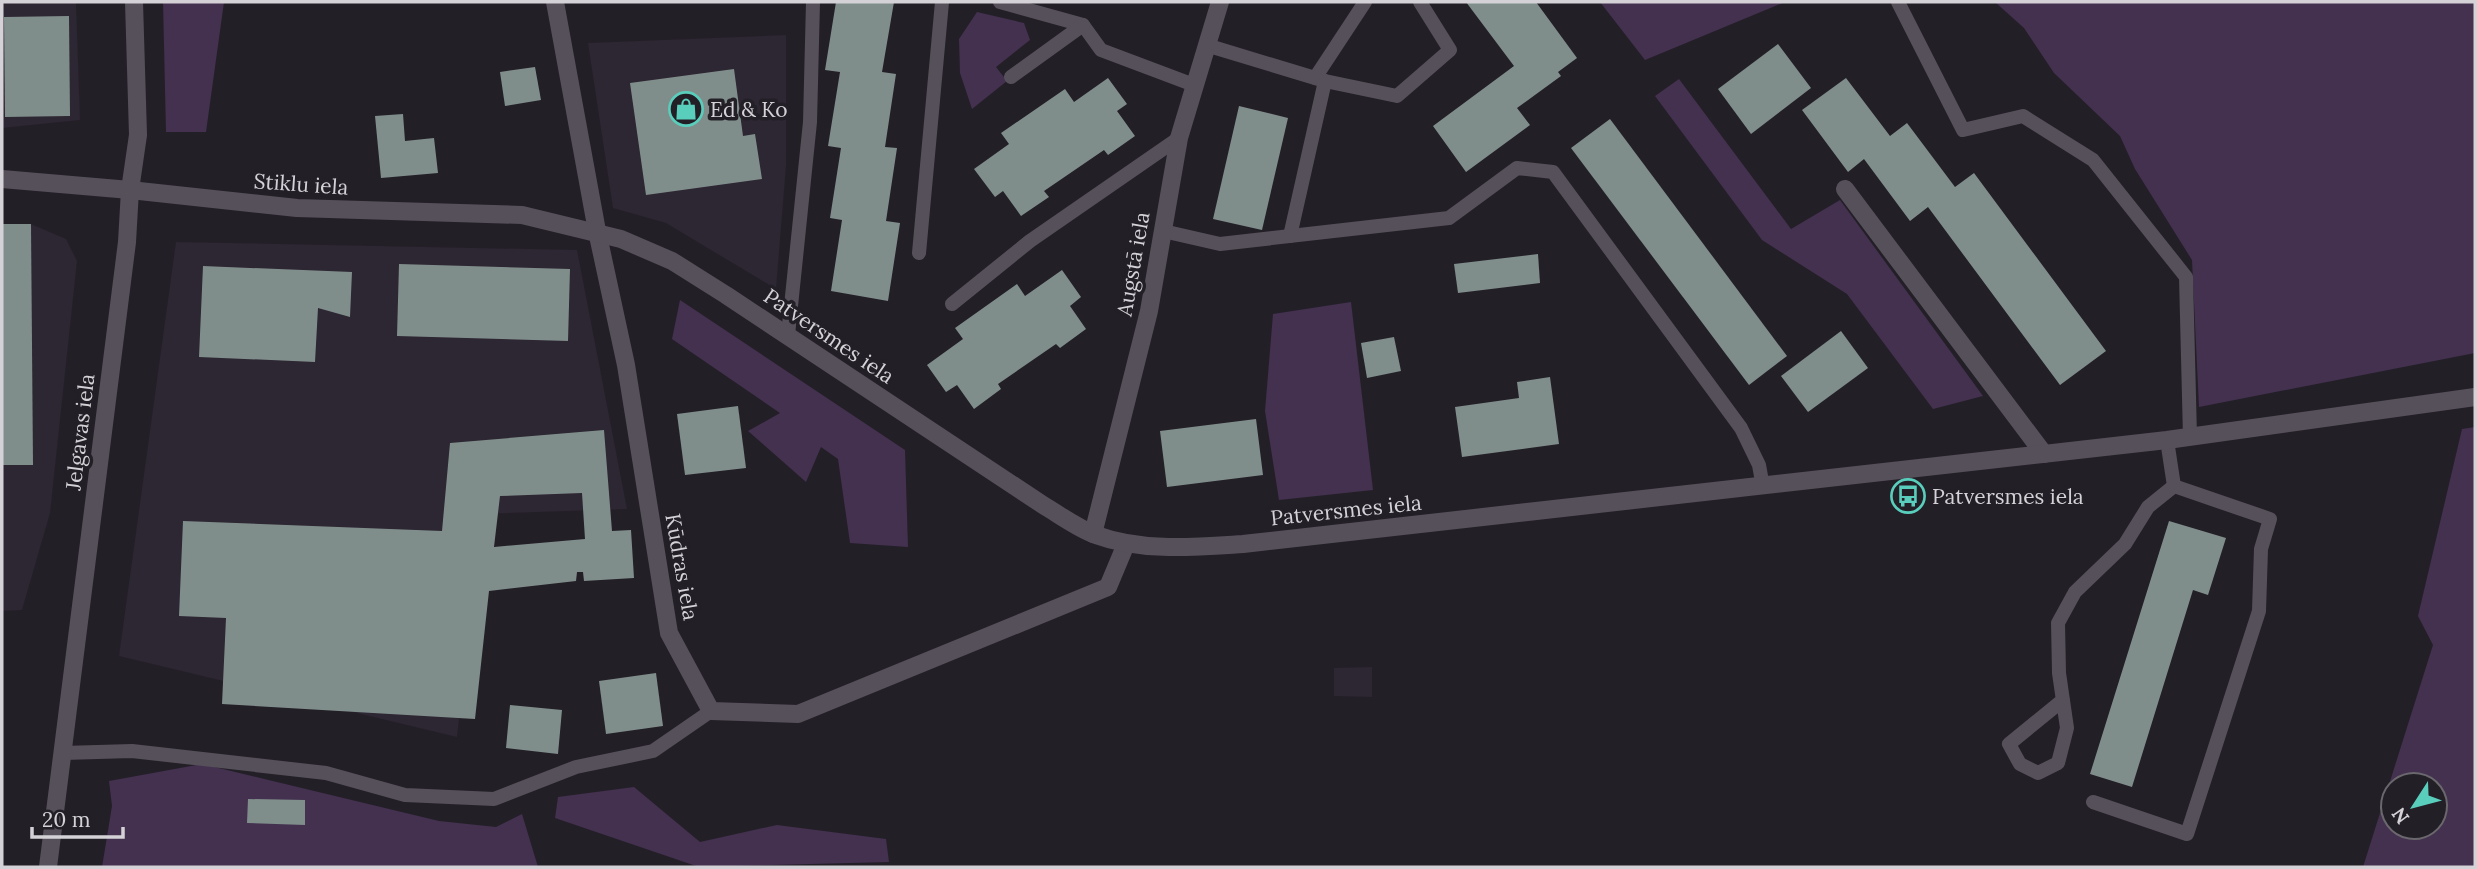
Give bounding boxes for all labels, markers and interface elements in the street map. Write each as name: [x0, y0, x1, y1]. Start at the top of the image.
shop icon: Ed & Ko: [667, 90, 705, 128]
place label: Ed & Ko: [710, 96, 788, 123]
street label: Stiklu iela: [253, 167, 349, 201]
street label: Augstā iela: [1110, 210, 1155, 319]
street label: Patversmes iela: [759, 282, 900, 390]
street label: Jelgavas iela: [59, 372, 101, 493]
bus stop icon: Patversmes iela: [1889, 477, 1927, 515]
place label: Patversmes iela: [1932, 483, 2084, 510]
street label: Patversmes iela: [1269, 489, 1423, 531]
street label: Kūdras iela: [659, 511, 705, 623]
north arrow: [2379, 771, 2449, 841]
scale bar: [32, 796, 122, 840]
text: N: [2386, 803, 2414, 829]
text: 20 m: [42, 806, 91, 833]

